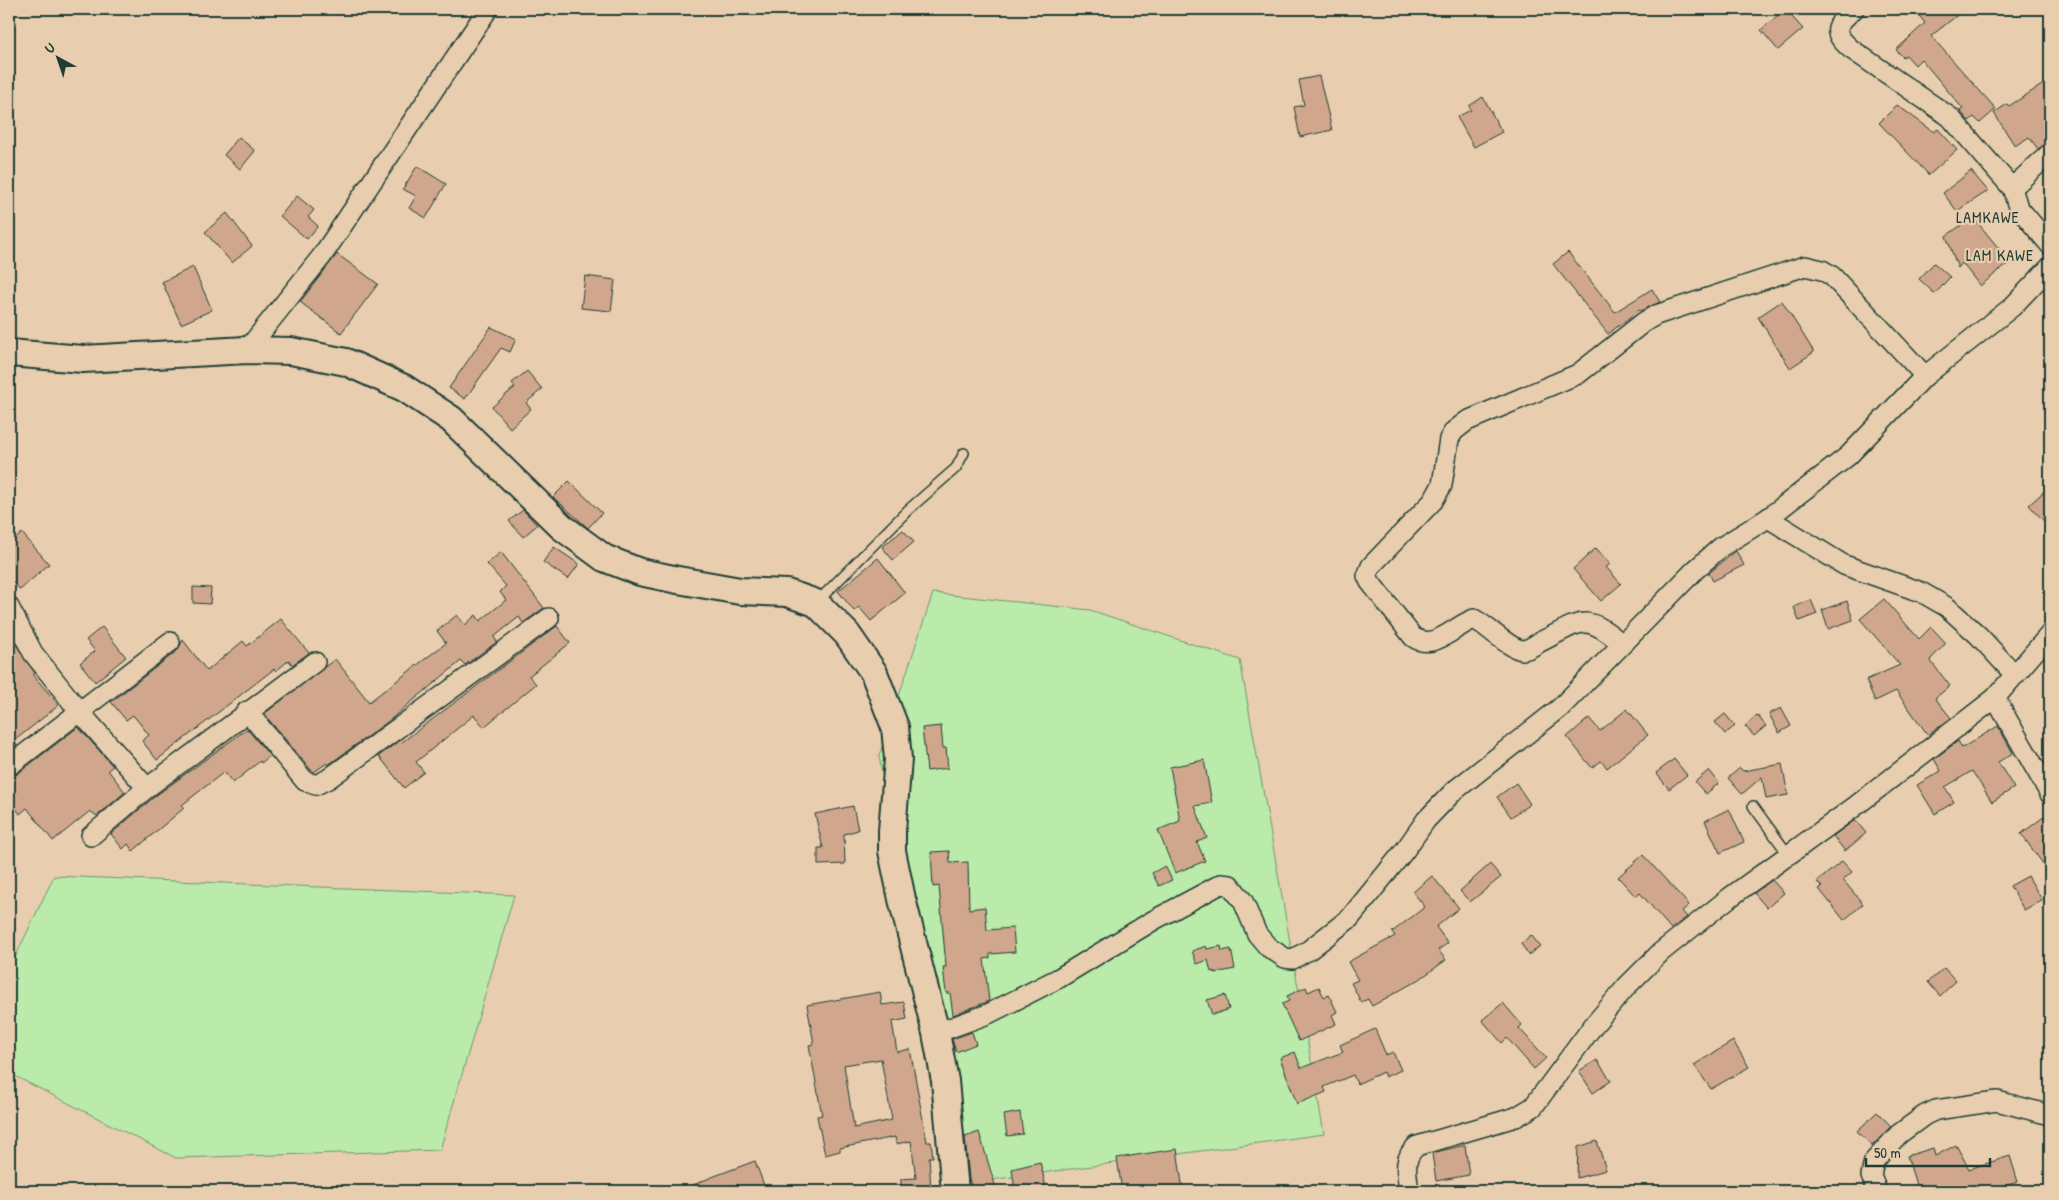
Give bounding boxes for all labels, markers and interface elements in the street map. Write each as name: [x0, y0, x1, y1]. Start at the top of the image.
north arrow: [32, 32, 82, 82]
text: U: [40, 38, 59, 57]
district label: LAMKAWE: [1956, 206, 2020, 228]
district label: LAM KAWE: [1966, 244, 2034, 266]
scale bar: [1866, 1135, 1990, 1167]
text: 50 m: [1874, 1142, 1901, 1163]

